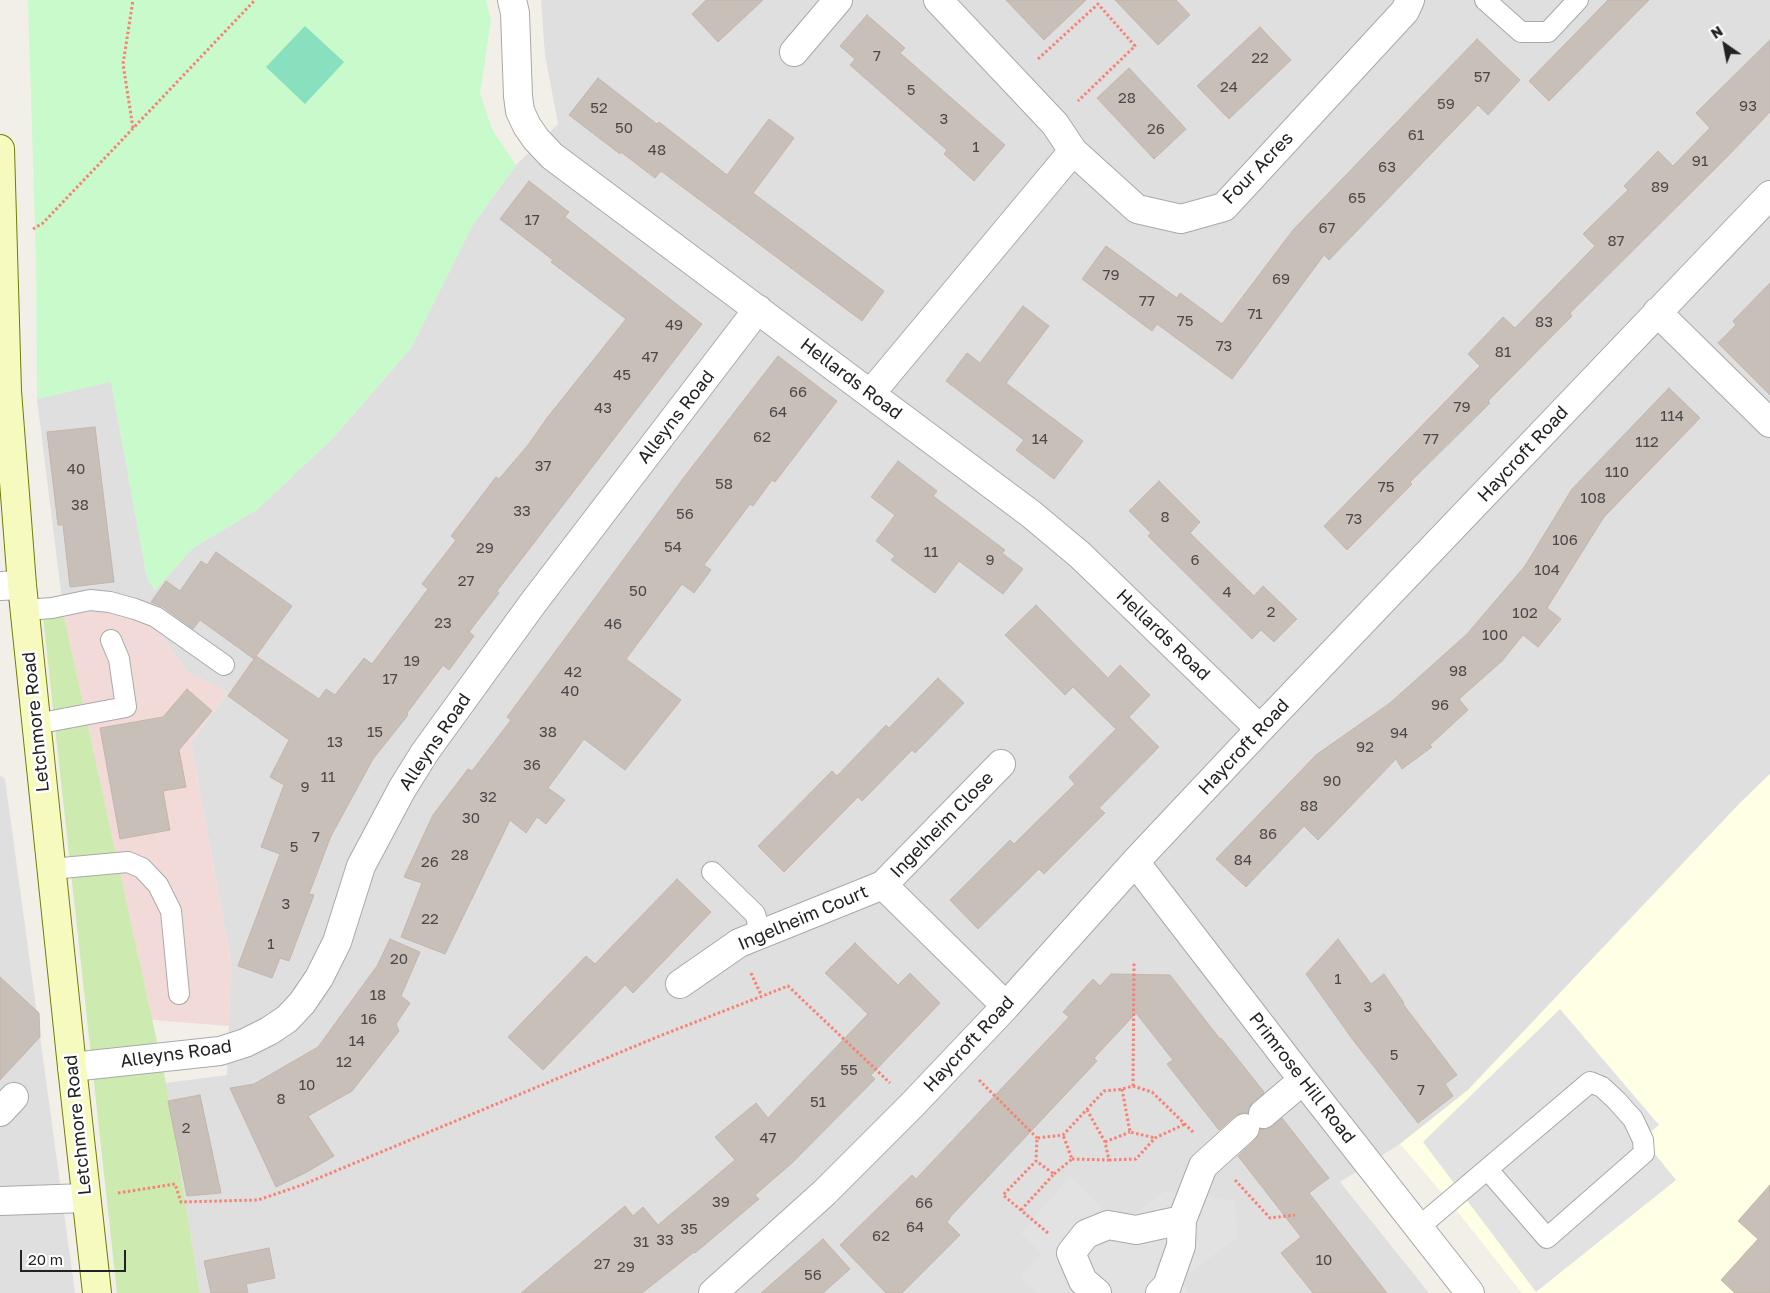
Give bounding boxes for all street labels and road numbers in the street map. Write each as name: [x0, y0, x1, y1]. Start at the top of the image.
street label: Four Acres: [1218, 127, 1298, 209]
street label: Hellards Road: [796, 334, 906, 424]
street label: Alleyns Road: [633, 366, 719, 468]
street label: Haycroft Road: [1473, 402, 1573, 506]
street label: Hellards Road: [1112, 585, 1214, 685]
street label: Letchmore Road: [18, 651, 54, 793]
street label: Alleyns Road: [395, 689, 475, 795]
street label: Haycroft Road: [1194, 695, 1294, 799]
street label: Ingelheim Close: [886, 767, 998, 883]
street label: Ingelheim Court: [735, 881, 871, 955]
street label: Haycroft Road: [919, 992, 1019, 1096]
street label: Primrose Hill Road: [1244, 1008, 1360, 1148]
street label: Alleyns Road: [119, 1035, 233, 1073]
street label: Letchmore Road: [60, 1054, 96, 1196]

